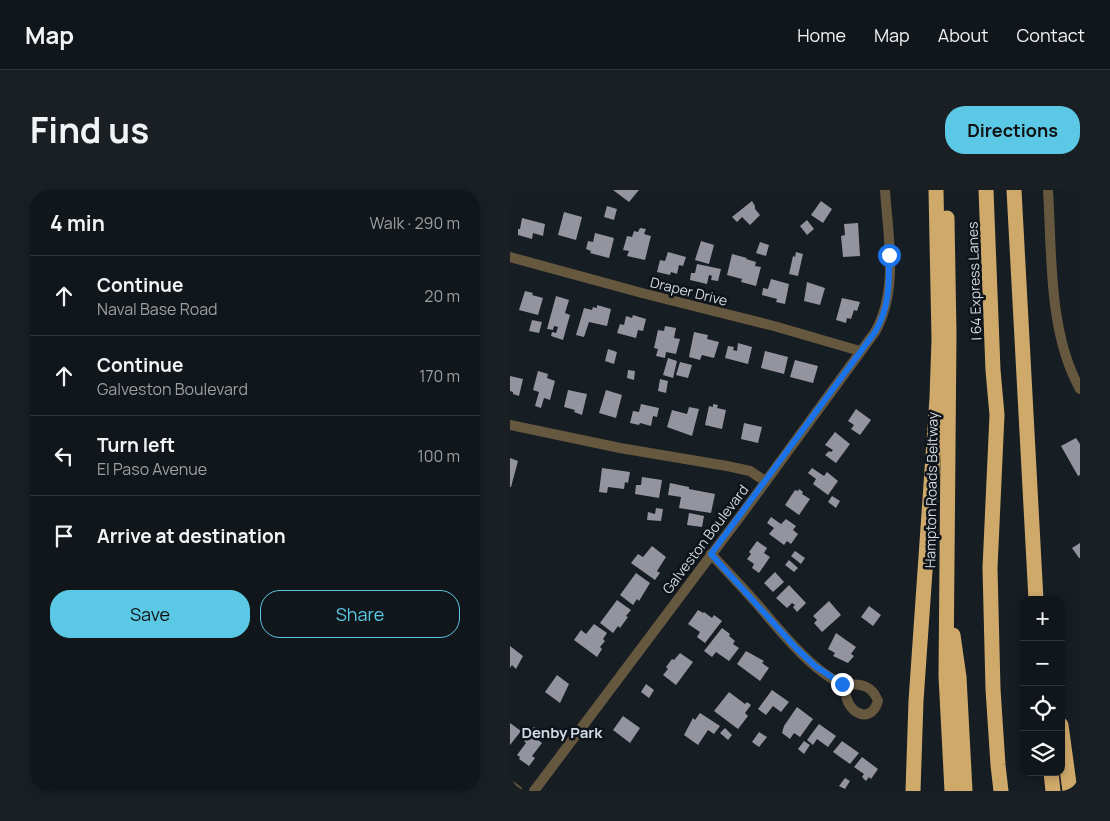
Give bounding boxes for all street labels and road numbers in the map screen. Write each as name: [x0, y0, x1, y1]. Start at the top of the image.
street label: I 64 Express Lanes: [962, 221, 986, 341]
street label: Draper Drive: [648, 272, 730, 310]
street label: Hampton Roads Beltway: [920, 411, 942, 568]
street label: Galveston Boulevard: [658, 481, 752, 597]

